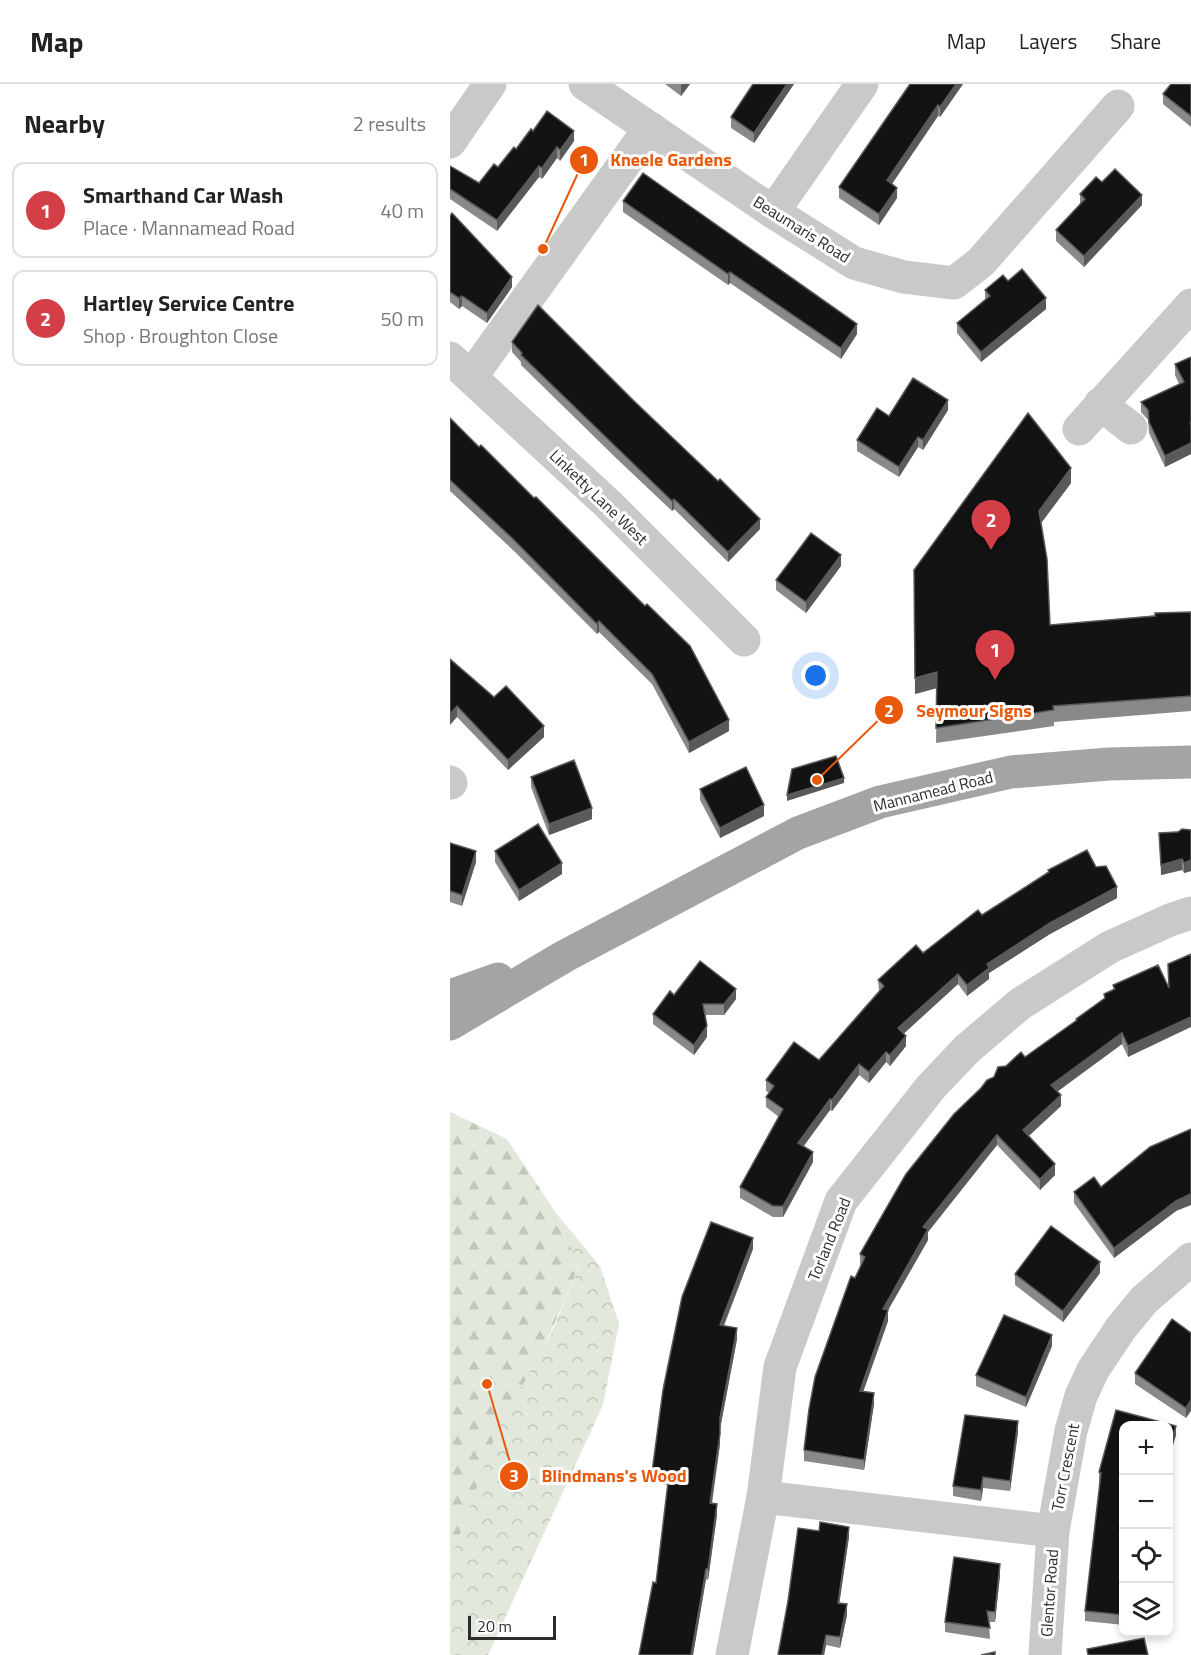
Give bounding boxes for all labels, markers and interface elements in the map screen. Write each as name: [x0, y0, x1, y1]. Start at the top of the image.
text: Map: [30, 20, 84, 63]
text: Map: [947, 25, 986, 57]
text: Layers: [1019, 25, 1077, 57]
text: Share: [1110, 25, 1161, 57]
text: Nearby: [24, 104, 105, 143]
text: 2 results: [353, 108, 426, 139]
callout: Kneele Gardens: [569, 142, 744, 178]
text: 1: [579, 146, 589, 173]
text: Kneele Gardens: [610, 146, 732, 173]
text: Smarthand Car Wash: [83, 178, 284, 212]
street label: Beaumaris Road: [749, 190, 855, 268]
text: 1: [40, 195, 51, 226]
text: 40 m: [380, 195, 424, 226]
text: Place · Mannamead Road: [83, 212, 295, 243]
text: Hartley Service Centre: [83, 286, 295, 320]
text: 2: [40, 303, 51, 334]
text: 50 m: [380, 303, 424, 334]
text: Shop · Broughton Close: [83, 320, 278, 351]
street label: Linketty Lane West: [544, 444, 654, 551]
pin: 2: [972, 500, 1010, 550]
pin: 1: [976, 630, 1014, 680]
your location: [801, 661, 830, 690]
callout: Seymour Signs: [874, 692, 1044, 728]
text: 2: [884, 697, 894, 724]
text: Seymour Signs: [916, 697, 1032, 724]
street label: Mannamead Road: [871, 765, 995, 817]
street label: Torland Road: [801, 1194, 857, 1284]
street label: Torr Crescent: [1045, 1421, 1085, 1513]
map controls: [1119, 1421, 1173, 1637]
button: +: [1119, 1421, 1173, 1475]
callout: Blindmans's Wood: [499, 1458, 699, 1494]
text: 3: [509, 1462, 519, 1489]
text: Blindmans's Wood: [541, 1462, 687, 1489]
button: −: [1119, 1475, 1173, 1529]
button: locate: [1119, 1529, 1173, 1583]
street label: Glentor Road: [1034, 1548, 1064, 1638]
button: layers: [1119, 1583, 1173, 1637]
scale bar: [468, 1613, 556, 1640]
text: 20 m: [477, 1614, 512, 1638]

